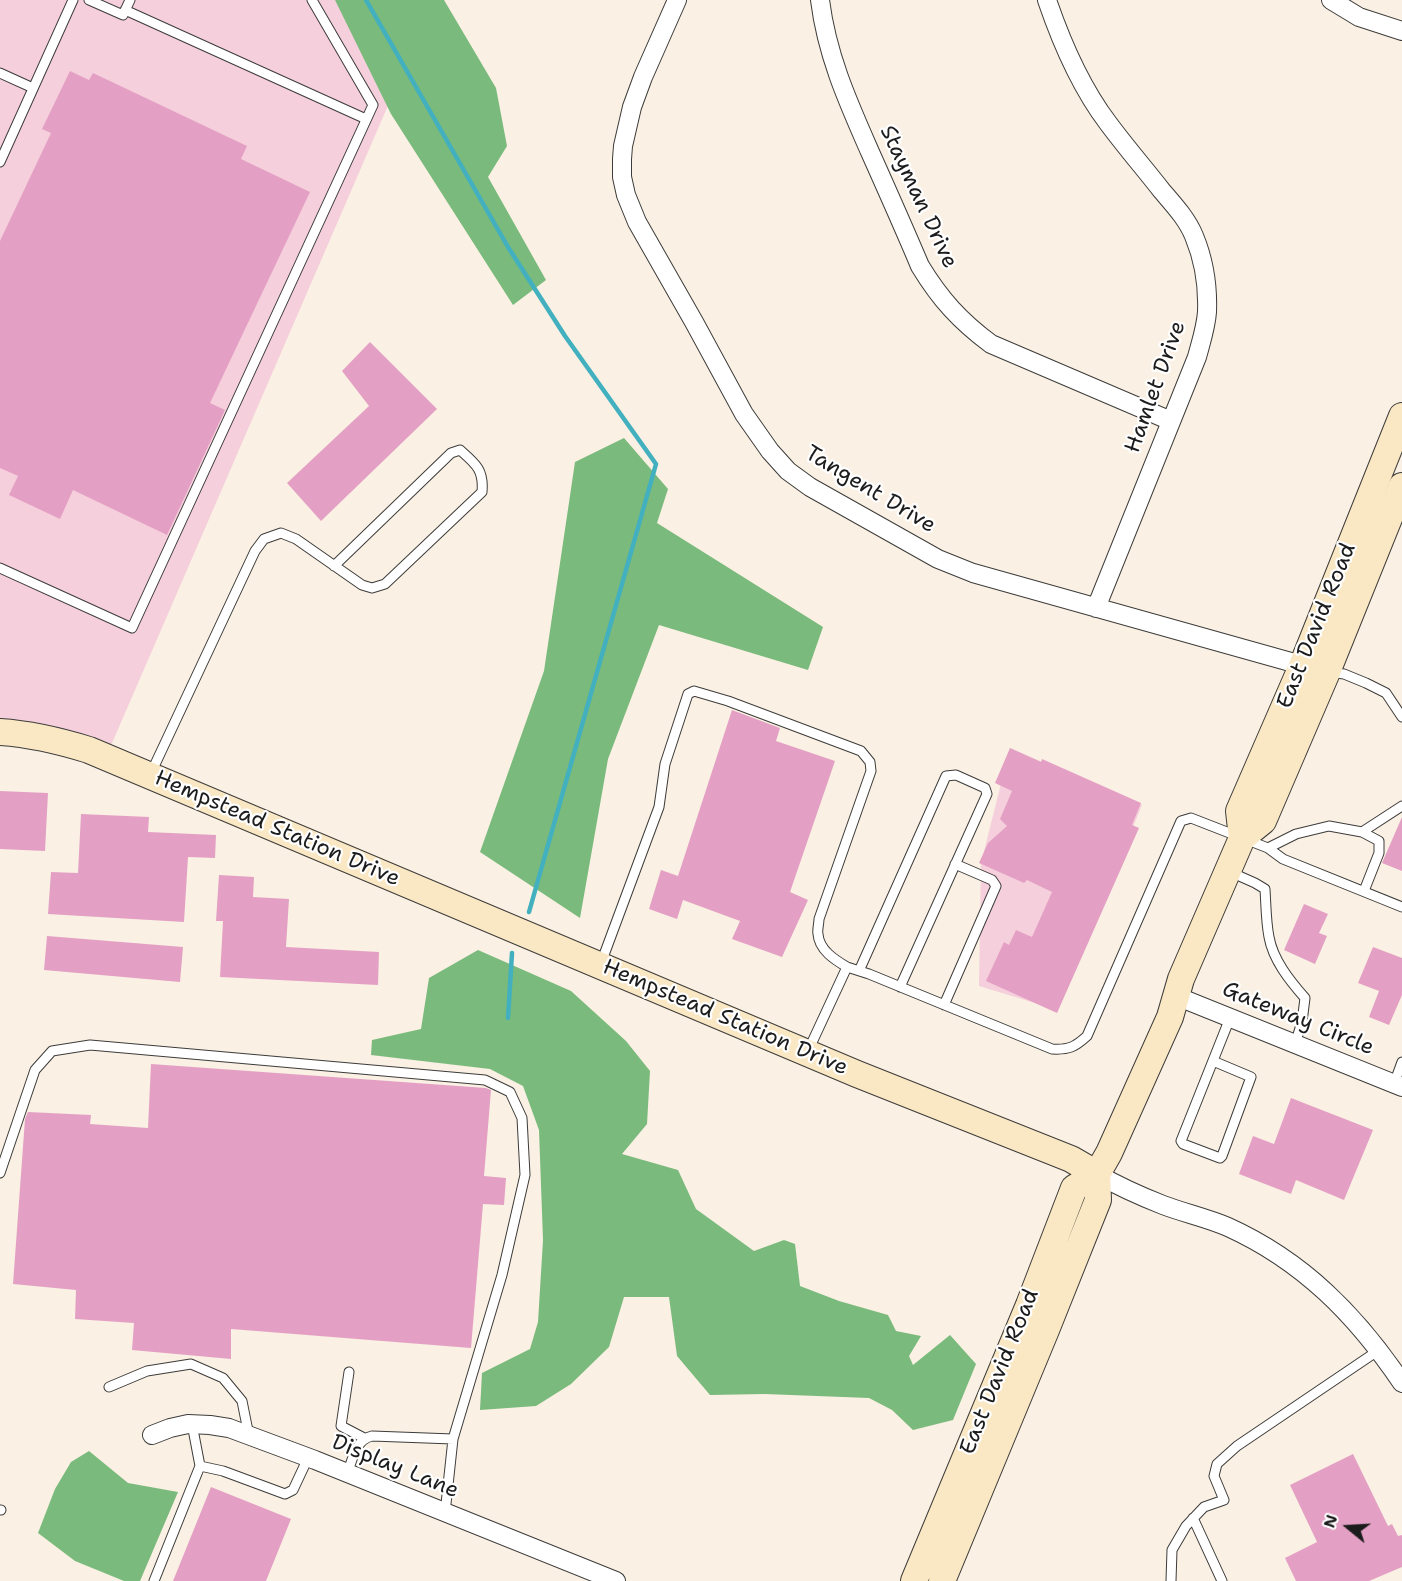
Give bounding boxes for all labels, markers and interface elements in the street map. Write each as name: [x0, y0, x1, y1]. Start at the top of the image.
street label: Stayman Drive: [873, 121, 963, 273]
street label: Hamlet Drive: [1120, 318, 1192, 456]
street label: Tangent Drive: [800, 441, 940, 539]
street label: East David Road: [1272, 540, 1362, 712]
street label: Hempstead Station Drive: [151, 765, 403, 893]
street label: Hempstead Station Drive: [599, 954, 851, 1082]
street label: Gateway Circle: [1218, 977, 1378, 1061]
street label: East David Road: [955, 1286, 1045, 1458]
street label: Display Lane: [328, 1430, 462, 1504]
north arrow: [1318, 1497, 1378, 1557]
text: N: [1318, 1512, 1342, 1531]

